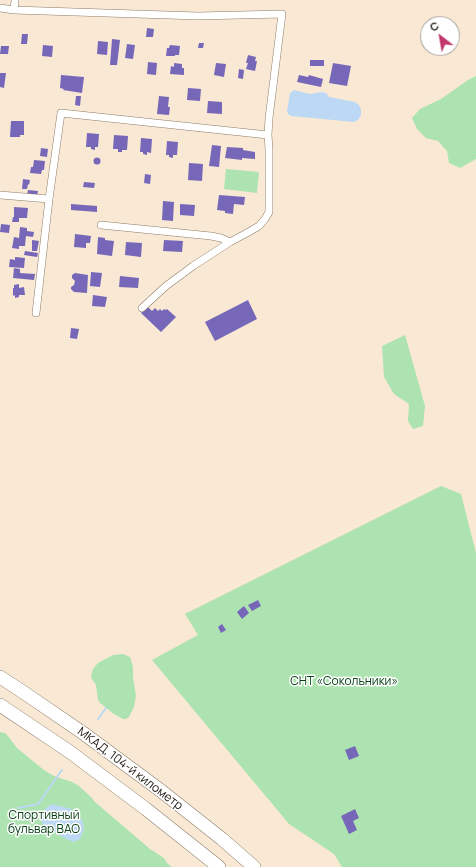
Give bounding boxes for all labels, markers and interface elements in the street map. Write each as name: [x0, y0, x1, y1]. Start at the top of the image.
north arrow: [420, 16, 460, 56]
text: С: [427, 18, 441, 35]
park label: СНТ «Сокольники»: [290, 675, 398, 689]
street label: МКАД, 104-й километр: [74, 725, 186, 813]
park label: Спортивный бульвар ВАО: [8, 809, 80, 837]

